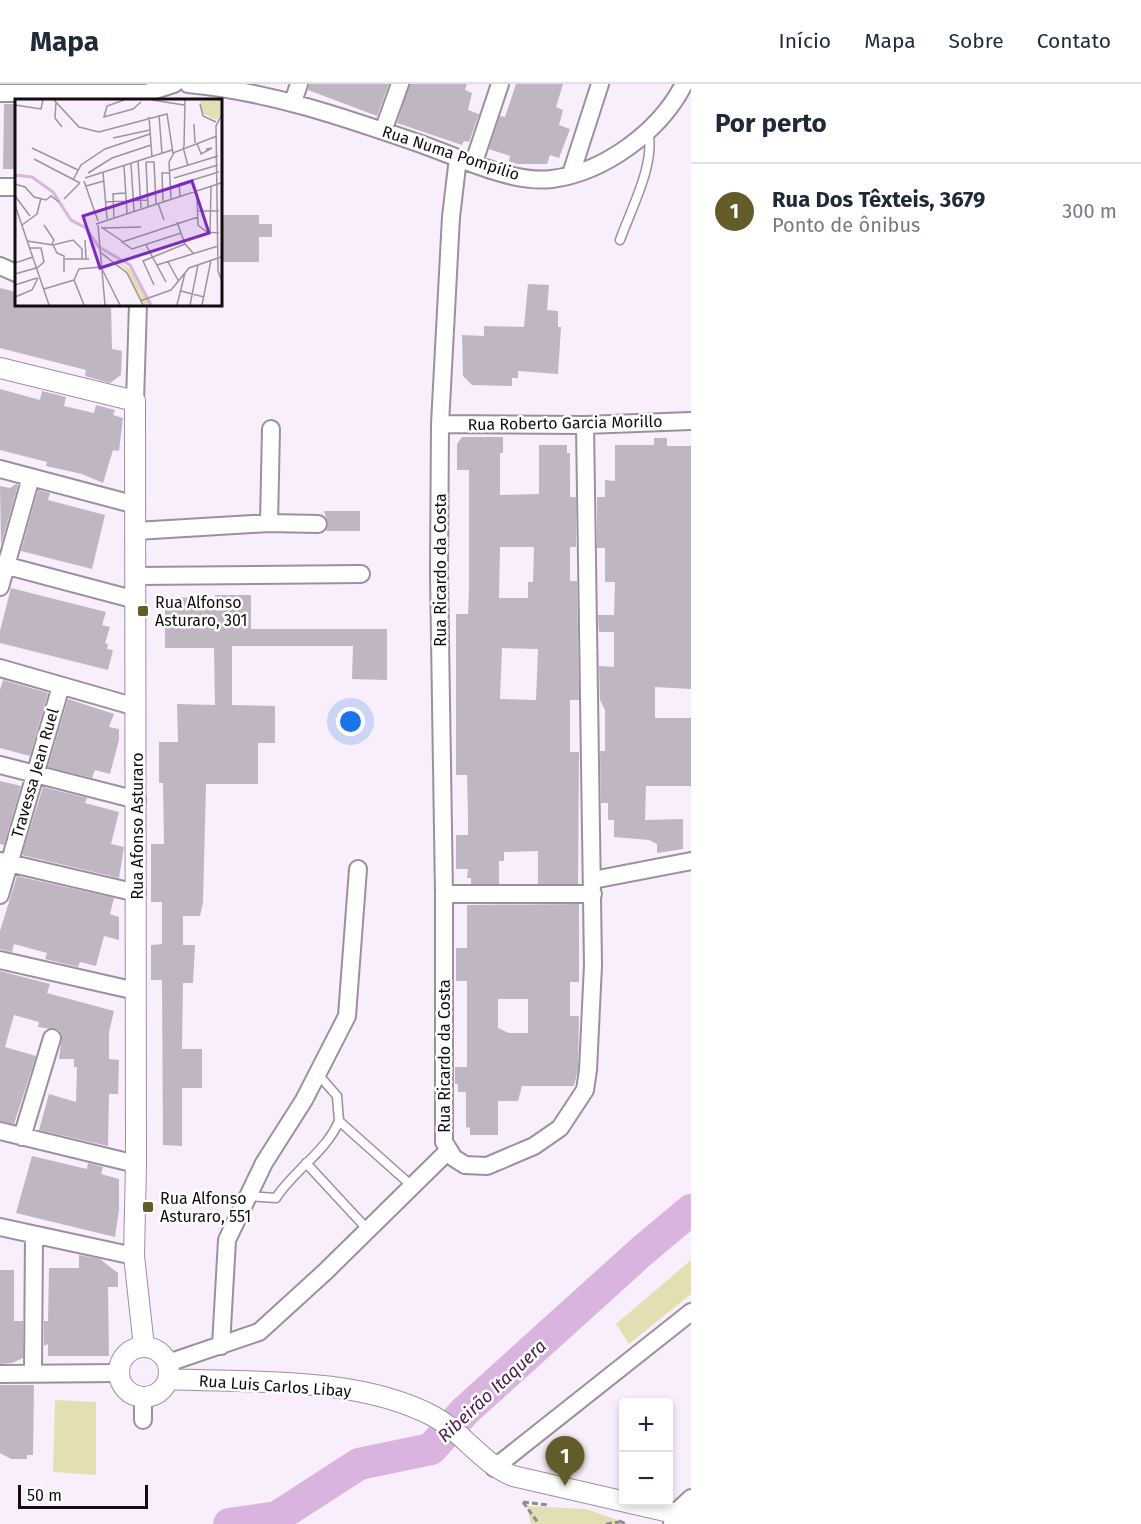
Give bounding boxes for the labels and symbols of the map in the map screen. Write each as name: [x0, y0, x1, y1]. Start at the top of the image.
inset map: [15, 99, 222, 306]
street label: Rua Numa Pompílio: [380, 122, 522, 184]
street label: Rua Roberto Garcia Morillo: [467, 412, 663, 434]
street label: Rua Ricardo da Costa: [431, 493, 450, 647]
place label: Rua Alfonso Asturaro, 301: [155, 593, 247, 630]
marker: Rua Alfonso Asturaro, 301: [136, 604, 150, 618]
street label: Travessa Jean Ruel: [7, 706, 63, 840]
your location: [336, 707, 365, 736]
street label: Rua Afonso Asturaro: [128, 752, 147, 900]
street label: Rua Ricardo da Costa: [435, 979, 454, 1133]
place label: Rua Alfonso Asturaro, 551: [160, 1189, 251, 1226]
marker: Rua Alfonso Asturaro, 551: [141, 1200, 155, 1214]
water label: Ribeirão Itaquera: [433, 1335, 551, 1447]
street label: Rua Luis Carlos Libay: [198, 1371, 352, 1401]
pin: 1: [546, 1436, 584, 1486]
scale bar: [18, 1482, 148, 1510]

